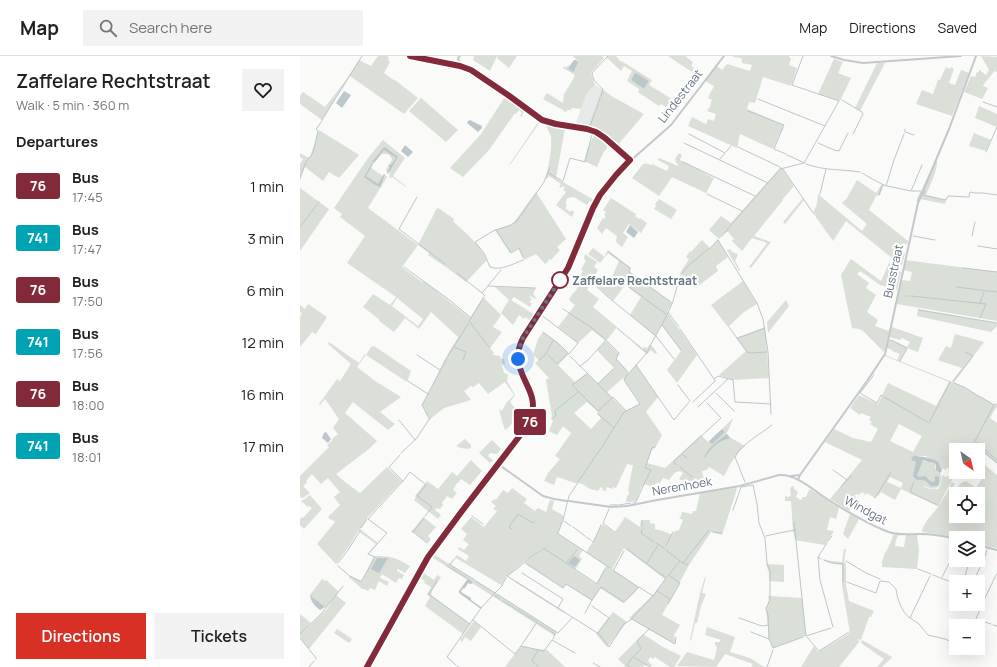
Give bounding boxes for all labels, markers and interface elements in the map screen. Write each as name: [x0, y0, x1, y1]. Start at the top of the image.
search box: [83, 10, 363, 46]
text: Map: [20, 15, 59, 41]
icon: search: [97, 17, 119, 39]
text: Search here: [129, 17, 212, 38]
text: Map: [799, 18, 827, 37]
text: Directions: [849, 18, 916, 37]
text: Saved: [938, 18, 977, 37]
street label: Lindestraat: [654, 66, 706, 126]
text: Zaffelare Rechtstraat: [16, 68, 211, 94]
button: heart: [242, 69, 284, 111]
text: Walk · 5 min · 360 m: [16, 96, 129, 114]
text: Departures: [16, 131, 98, 152]
text: Bus: [72, 167, 99, 188]
text: 76: [30, 176, 46, 195]
text: 1 min: [250, 176, 284, 197]
text: 17:45: [72, 188, 103, 206]
text: Bus: [72, 219, 99, 240]
text: 741: [27, 228, 49, 247]
text: 3 min: [248, 228, 284, 249]
text: 17:47: [72, 240, 102, 258]
street label: Busstraat: [879, 243, 907, 299]
text: Bus: [72, 271, 99, 292]
marker: Zaffelare Rechtstraat: [551, 271, 569, 289]
place label: Zaffelare Rechtstraat: [572, 272, 697, 289]
text: 76: [30, 280, 46, 299]
text: 6 min: [247, 280, 284, 301]
text: 17:50: [72, 292, 103, 310]
text: Bus: [72, 323, 99, 344]
text: 741: [27, 332, 49, 351]
text: 12 min: [241, 332, 284, 353]
text: 17:56: [72, 344, 103, 362]
your location: [508, 349, 528, 369]
text: Bus: [72, 375, 99, 396]
text: 76: [30, 384, 46, 403]
text: 16 min: [241, 384, 284, 405]
text: 18:00: [72, 396, 104, 414]
line badge: 76: [512, 409, 548, 435]
text: 76: [522, 412, 538, 431]
text: Bus: [72, 427, 99, 448]
text: 741: [27, 436, 49, 455]
text: 17 min: [242, 436, 284, 457]
north arrow: [949, 443, 985, 479]
map controls: [949, 443, 985, 655]
text: 18:01: [72, 448, 102, 466]
street label: Nerenhoek: [651, 472, 714, 500]
button: locate: [949, 487, 985, 523]
street label: Windgat: [841, 492, 891, 529]
button: layers: [949, 531, 985, 567]
button: +: [949, 575, 985, 611]
button: Directions: [16, 613, 146, 659]
button: Tickets: [154, 613, 284, 659]
button: −: [949, 619, 985, 655]

